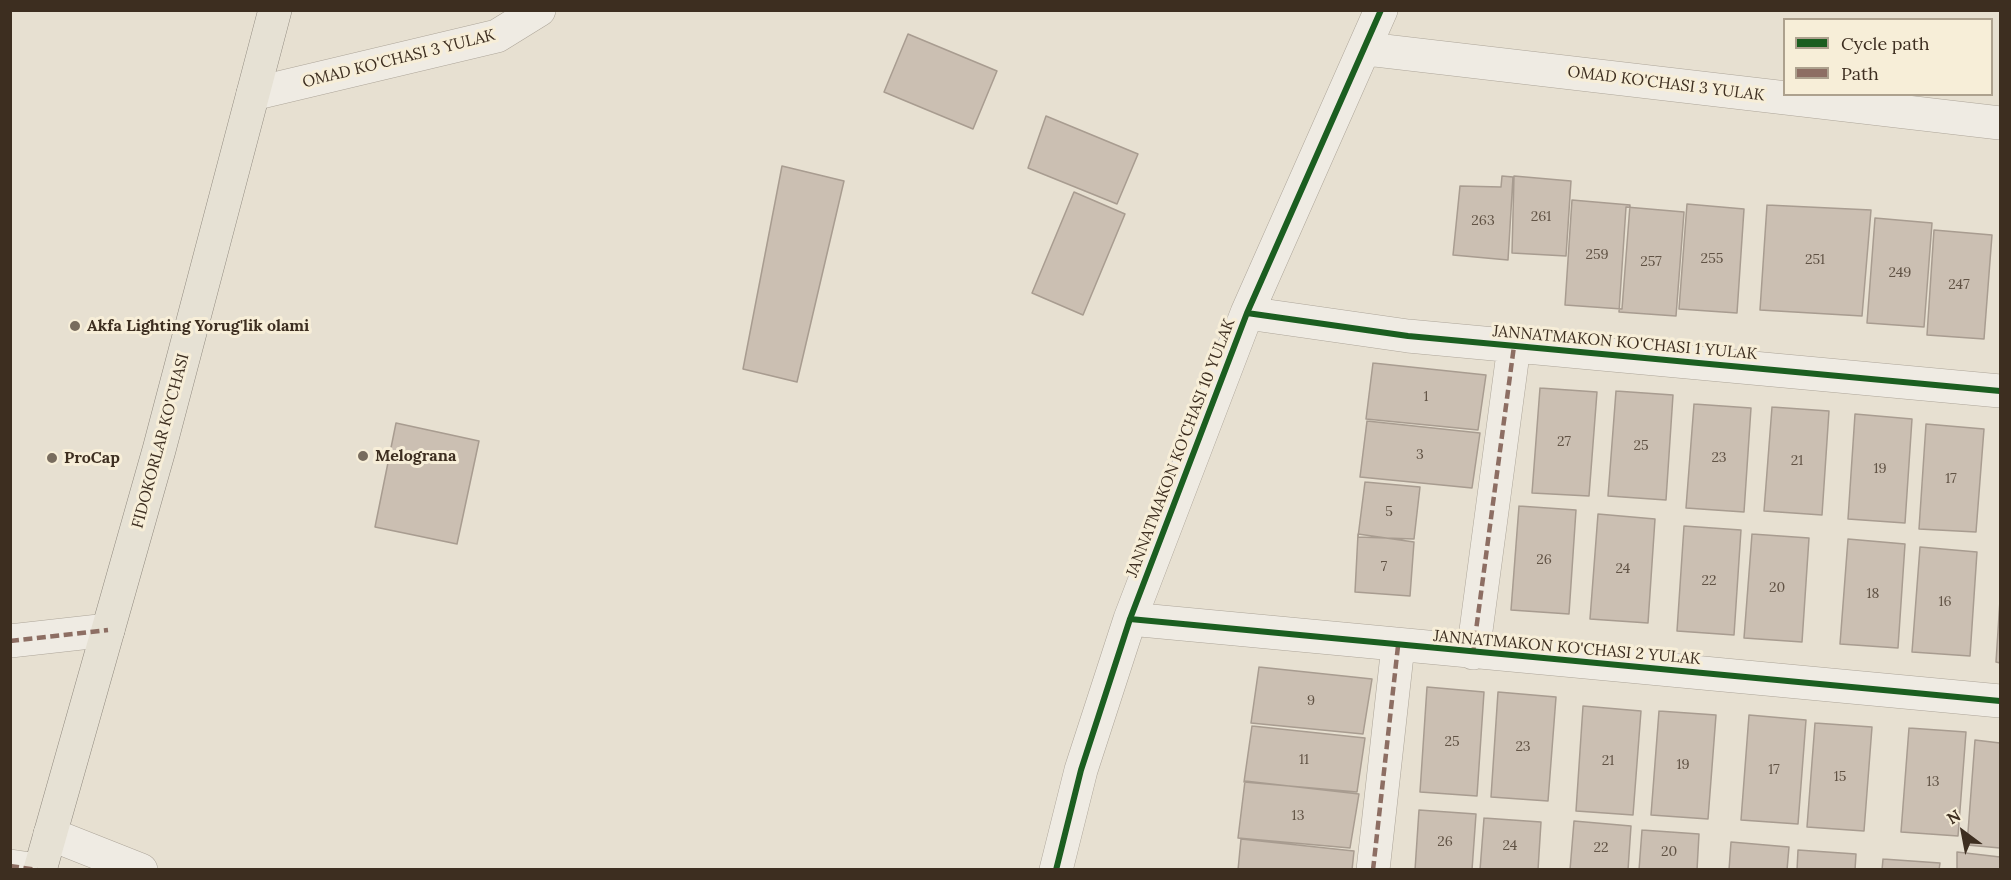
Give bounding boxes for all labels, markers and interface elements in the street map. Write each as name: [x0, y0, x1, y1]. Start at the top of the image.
legend: [1783, 18, 1993, 96]
street label: OMAD KO'CHASI 3 YULAK: [301, 26, 497, 92]
text: Cycle path: [1841, 32, 1930, 55]
street label: OMAD KO'CHASI 3 YULAK: [1567, 62, 1765, 106]
text: Path: [1841, 62, 1879, 85]
house number: 261: [1531, 209, 1551, 225]
house number: 263: [1471, 213, 1495, 229]
house number: 259: [1585, 247, 1609, 263]
house number: 255: [1701, 251, 1723, 267]
house number: 251: [1805, 252, 1825, 268]
house number: 257: [1640, 254, 1662, 270]
house number: 249: [1889, 265, 1911, 281]
house number: 247: [1948, 277, 1970, 293]
place label: Akfa Lighting Yorug'lik olami: [87, 316, 309, 336]
street label: JANNATMAKON KO'CHASI 10 YULAK: [1123, 316, 1239, 580]
marker: Akfa Lighting Yorug'lik olami: [68, 319, 82, 333]
street label: JANNATMAKON KO'CHASI 1 YULAK: [1492, 322, 1758, 364]
street label: FIDOKORLAR KO'CHASI: [128, 351, 194, 531]
house number: 1: [1423, 389, 1429, 405]
house number: 27: [1557, 434, 1571, 450]
house number: 25: [1633, 438, 1649, 454]
place label: Melograna: [375, 446, 456, 466]
house number: 3: [1416, 447, 1424, 463]
place label: ProCap: [64, 448, 120, 468]
marker: Melograna: [356, 449, 370, 463]
house number: 23: [1711, 450, 1727, 466]
marker: ProCap: [45, 451, 59, 465]
house number: 21: [1791, 453, 1803, 469]
house number: 19: [1873, 461, 1887, 477]
house number: 17: [1945, 471, 1957, 487]
house number: 5: [1385, 504, 1393, 520]
house number: 26: [1536, 552, 1552, 568]
house number: 7: [1381, 559, 1387, 575]
house number: 24: [1616, 561, 1630, 577]
house number: 22: [1701, 573, 1717, 589]
house number: 20: [1769, 580, 1785, 596]
house number: 18: [1867, 586, 1879, 602]
house number: 16: [1938, 594, 1952, 610]
street label: JANNATMAKON KO'CHASI 2 YULAK: [1433, 627, 1701, 669]
house number: 9: [1307, 693, 1315, 709]
house number: 25: [1444, 734, 1460, 750]
house number: 23: [1515, 739, 1531, 755]
house number: 11: [1299, 752, 1309, 768]
house number: 21: [1602, 753, 1614, 769]
house number: 19: [1676, 757, 1690, 773]
house number: 17: [1768, 762, 1780, 778]
house number: 15: [1834, 769, 1846, 785]
house number: 13: [1927, 774, 1939, 790]
north arrow: [1933, 802, 1993, 862]
text: N: [1943, 805, 1964, 828]
house number: 13: [1292, 808, 1304, 824]
house number: 26: [1437, 834, 1453, 850]
house number: 24: [1503, 838, 1517, 854]
house number: 22: [1593, 840, 1609, 856]
house number: 20: [1661, 844, 1677, 860]

